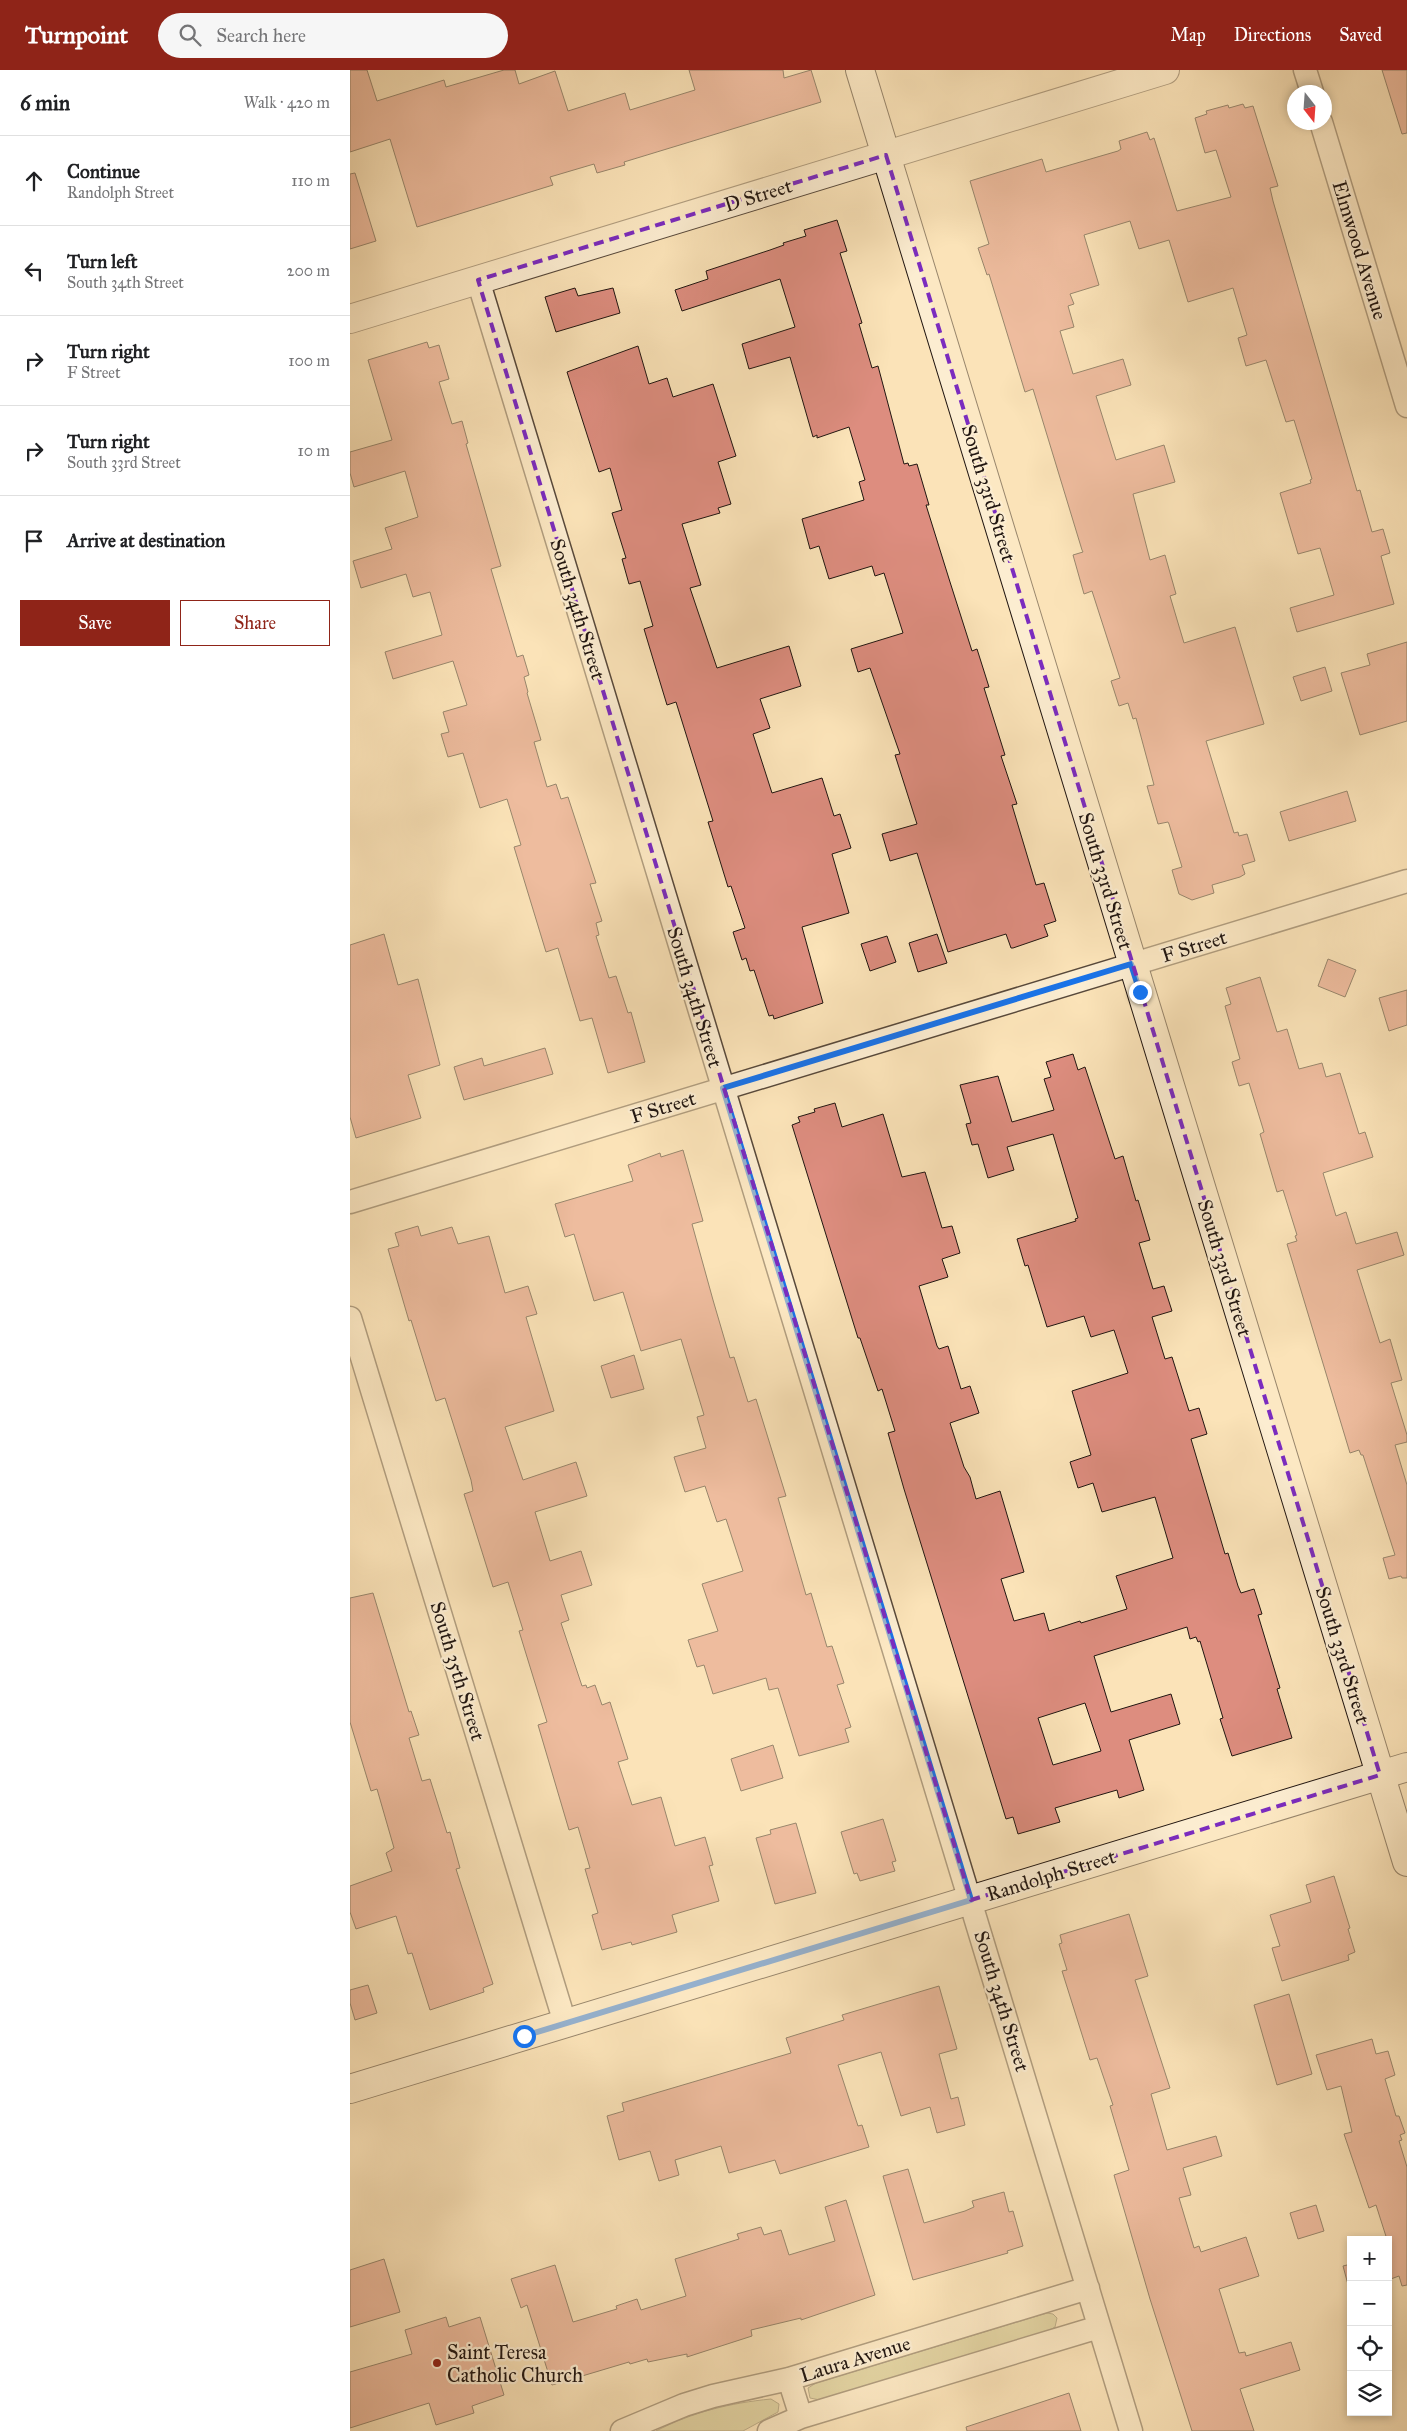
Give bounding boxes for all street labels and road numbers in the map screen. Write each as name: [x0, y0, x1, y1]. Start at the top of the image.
street label: D Street: [721, 173, 795, 217]
street label: Elmwood Avenue: [1327, 178, 1393, 322]
street label: South 33rd Street: [957, 421, 1021, 565]
street label: South 34th Street: [545, 536, 611, 682]
street label: South 33rd Street: [1074, 809, 1138, 953]
street label: South 34th Street: [662, 924, 728, 1070]
street label: F Street: [1158, 925, 1230, 967]
street label: F Street: [627, 1086, 699, 1128]
street label: South 33rd Street: [1193, 1196, 1257, 1340]
street label: South 33rd Street: [1311, 1583, 1375, 1727]
street label: South 35th Street: [425, 1598, 491, 1744]
street label: Randolph Street: [983, 1844, 1119, 1906]
street label: South 34th Street: [969, 1928, 1035, 2074]
street label: Laura Avenue: [797, 2331, 913, 2387]

